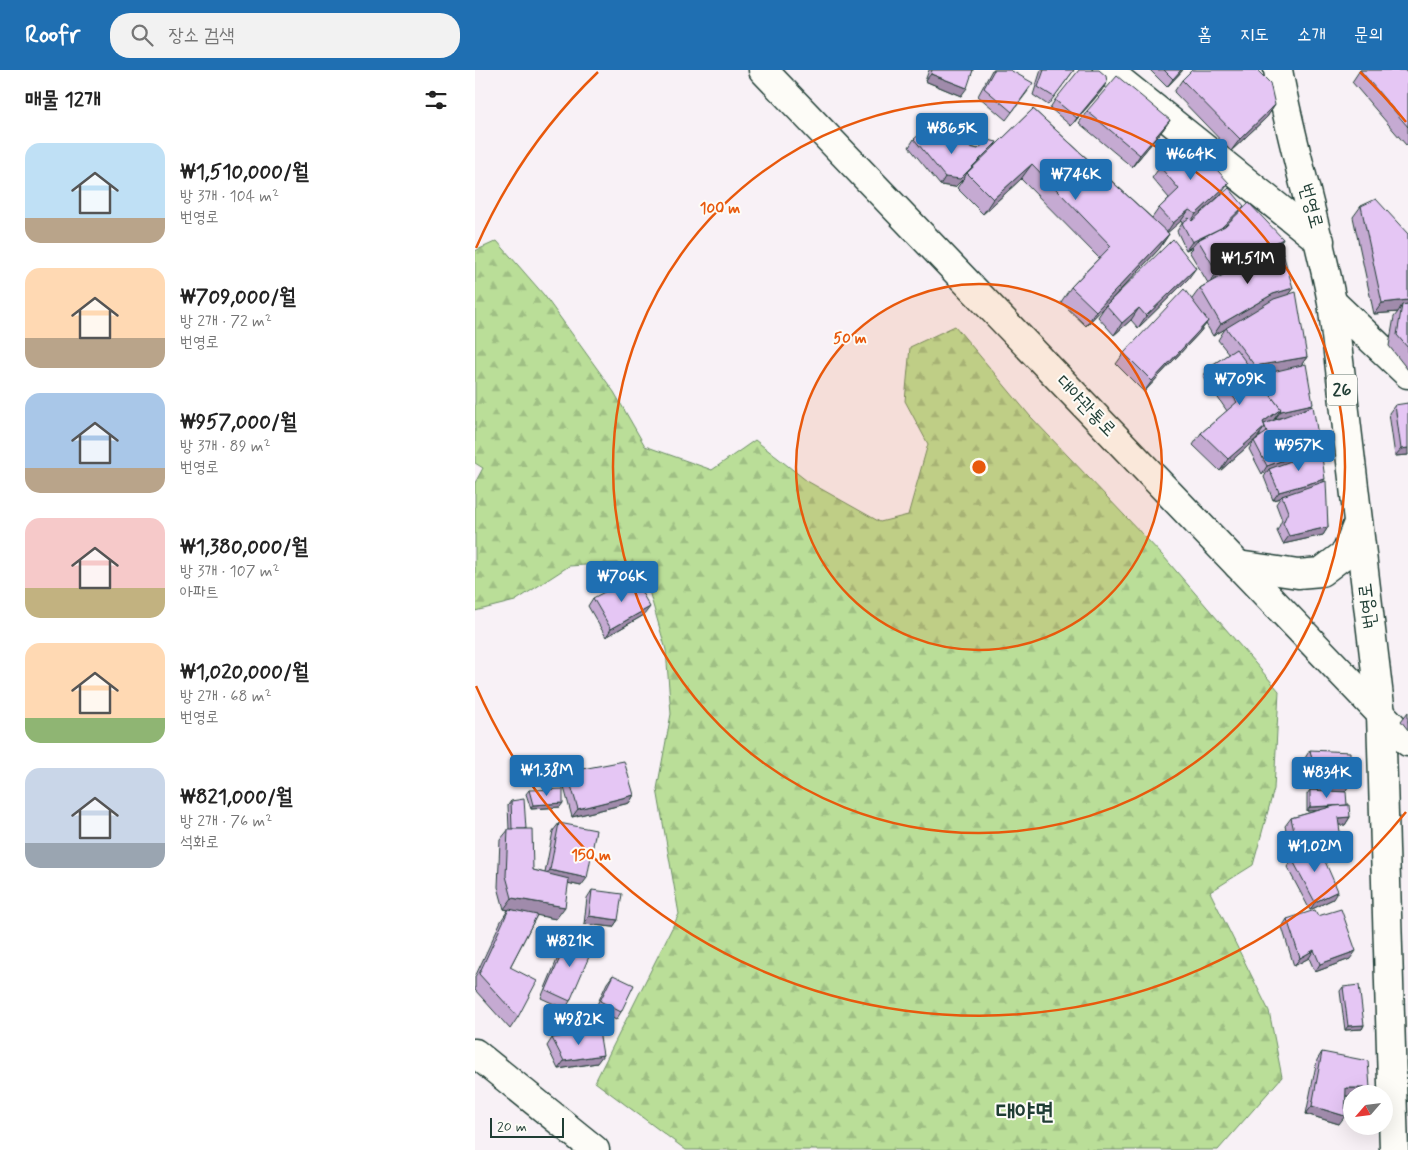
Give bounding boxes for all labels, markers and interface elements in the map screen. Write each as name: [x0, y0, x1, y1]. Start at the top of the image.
search box: [110, 13, 460, 58]
text: Roofr: [25, 20, 80, 51]
icon: search: [128, 21, 156, 49]
text: 장소 검색: [168, 23, 234, 48]
text: 홈: [1198, 23, 1212, 47]
text: 지도: [1240, 23, 1269, 47]
text: 소개: [1297, 23, 1326, 47]
text: 문의: [1354, 23, 1383, 47]
text: 매물 12개: [25, 86, 101, 114]
icon: filters: [422, 86, 450, 114]
pin: ₩865K: [917, 112, 987, 155]
text: ₩865K: [927, 118, 977, 139]
pin: ₩664K: [1156, 138, 1226, 181]
text: ₩664K: [1166, 144, 1216, 165]
text: ₩1,510,000/월: [180, 158, 309, 186]
pin: ₩746K: [1041, 158, 1111, 201]
icon: home: [65, 163, 125, 223]
text: ₩746K: [1051, 164, 1101, 185]
street label: 번영로: [1293, 181, 1329, 231]
text: 방 3개 · 104 m²: [180, 186, 279, 207]
text: 100 m: [700, 199, 740, 219]
text: 번영로: [180, 207, 219, 228]
pin: ₩1.51M: [1207, 242, 1289, 285]
text: ₩1.51M: [1222, 248, 1274, 269]
text: ₩709,000/월: [180, 283, 296, 311]
icon: home: [65, 288, 125, 348]
text: 방 2개 · 72 m²: [180, 311, 272, 332]
text: 50 m: [833, 329, 867, 349]
text: 번영로: [180, 332, 219, 353]
pin: ₩709K: [1205, 364, 1275, 406]
text: ₩709K: [1215, 369, 1265, 390]
street label: 대야관통로: [1050, 370, 1122, 442]
road number: 26: [1327, 374, 1357, 406]
text: ₩957,000/월: [180, 408, 297, 436]
icon: home: [65, 413, 125, 473]
pin: ₩957K: [1264, 430, 1334, 472]
text: ₩957K: [1275, 435, 1323, 456]
text: 방 3개 · 89 m²: [180, 436, 271, 457]
text: 번영로: [180, 457, 219, 478]
centre of rings: [970, 458, 988, 476]
text: ₩1,380,000/월: [180, 533, 308, 561]
icon: home: [65, 538, 125, 598]
pin: ₩706K: [587, 560, 657, 603]
text: 방 3개 · 107 m²: [180, 561, 280, 582]
text: ₩706K: [597, 566, 647, 587]
text: 아파트: [180, 582, 219, 603]
street label: 번영로: [1353, 582, 1383, 630]
text: ₩1,020,000/월: [180, 658, 309, 686]
icon: home: [65, 663, 125, 723]
text: 방 2개 · 68 m²: [180, 686, 272, 707]
text: 번영로: [180, 707, 219, 728]
pin: ₩1.38M: [506, 754, 588, 797]
pin: ₩834K: [1292, 756, 1362, 799]
text: ₩1.38M: [521, 760, 573, 781]
text: ₩834K: [1303, 762, 1351, 783]
text: ₩821,000/월: [180, 783, 293, 811]
icon: home: [65, 788, 125, 848]
text: 방 2개 · 76 m²: [180, 811, 272, 832]
pin: ₩1.02M: [1274, 830, 1356, 873]
text: 석화로: [180, 832, 219, 853]
text: ₩1.02M: [1288, 836, 1342, 857]
text: 150 m: [571, 846, 611, 866]
pin: ₩821K: [535, 926, 605, 968]
text: ₩821K: [547, 931, 593, 952]
pin: ₩982K: [544, 1004, 614, 1046]
text: ₩982K: [554, 1009, 604, 1030]
north arrow: [1343, 1085, 1393, 1135]
map controls: [1343, 1085, 1393, 1135]
district label: 대야면: [996, 1097, 1054, 1128]
scale bar: [490, 1115, 564, 1138]
text: 20 m: [497, 1118, 527, 1136]

